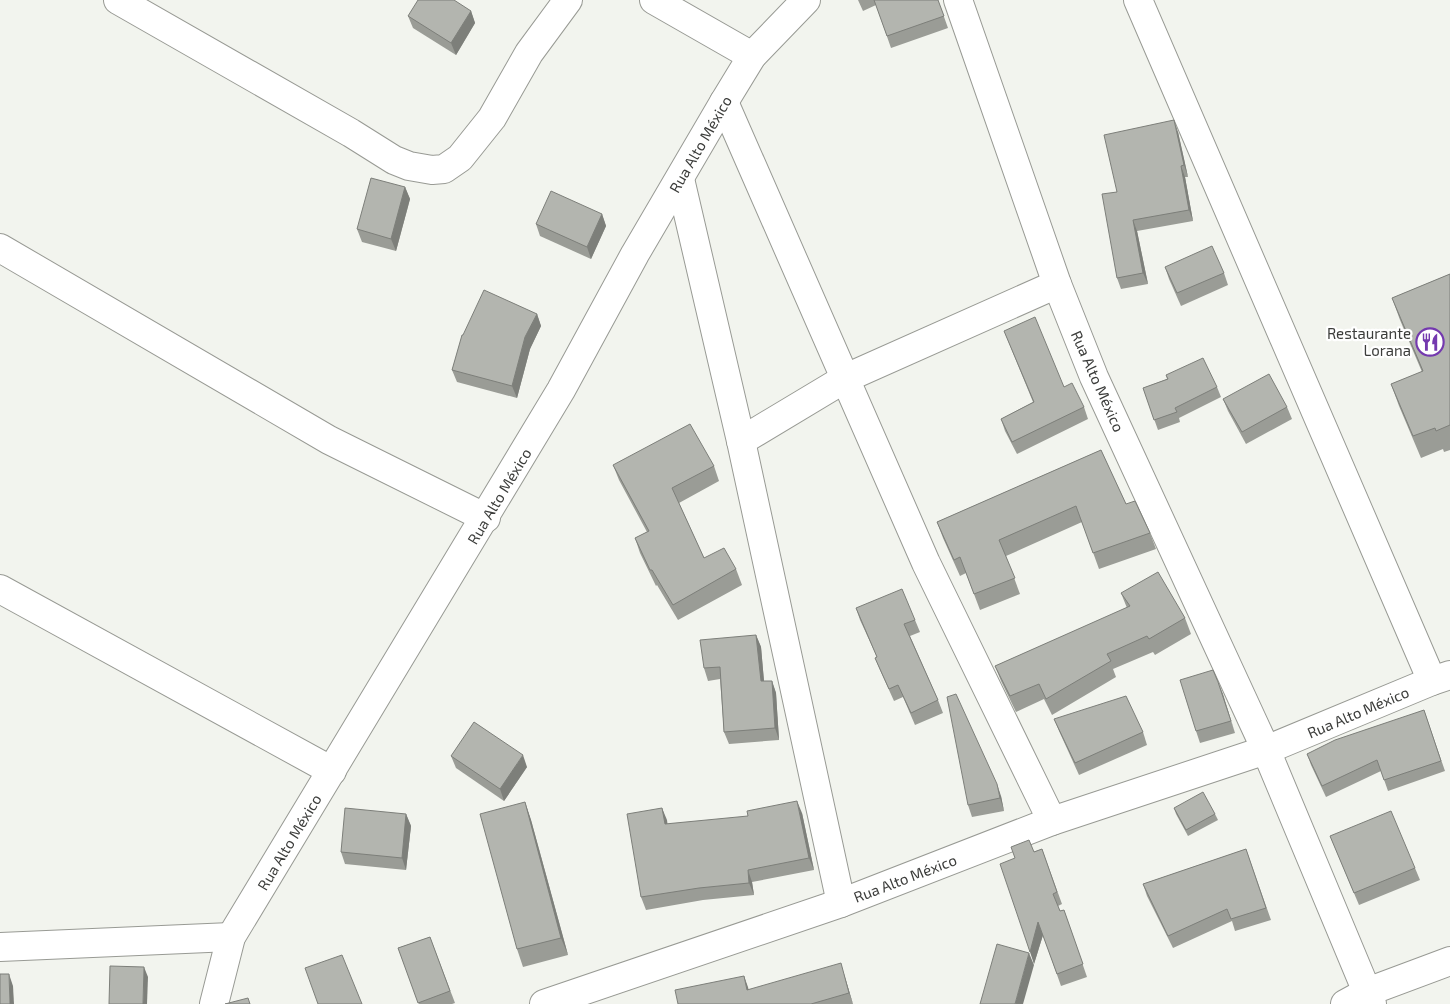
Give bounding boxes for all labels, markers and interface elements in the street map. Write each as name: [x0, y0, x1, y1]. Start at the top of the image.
street label: Rua Alto México: [665, 92, 735, 196]
place label: Restaurante Lorana: [1327, 324, 1411, 359]
restaurant icon: Restaurante Lorana: [1415, 327, 1445, 357]
street label: Rua Alto México: [1068, 328, 1128, 434]
street label: Rua Alto México: [463, 445, 535, 547]
street label: Rua Alto México: [1304, 682, 1412, 742]
street label: Rua Alto México: [253, 791, 325, 893]
street label: Rua Alto México: [851, 850, 959, 906]

